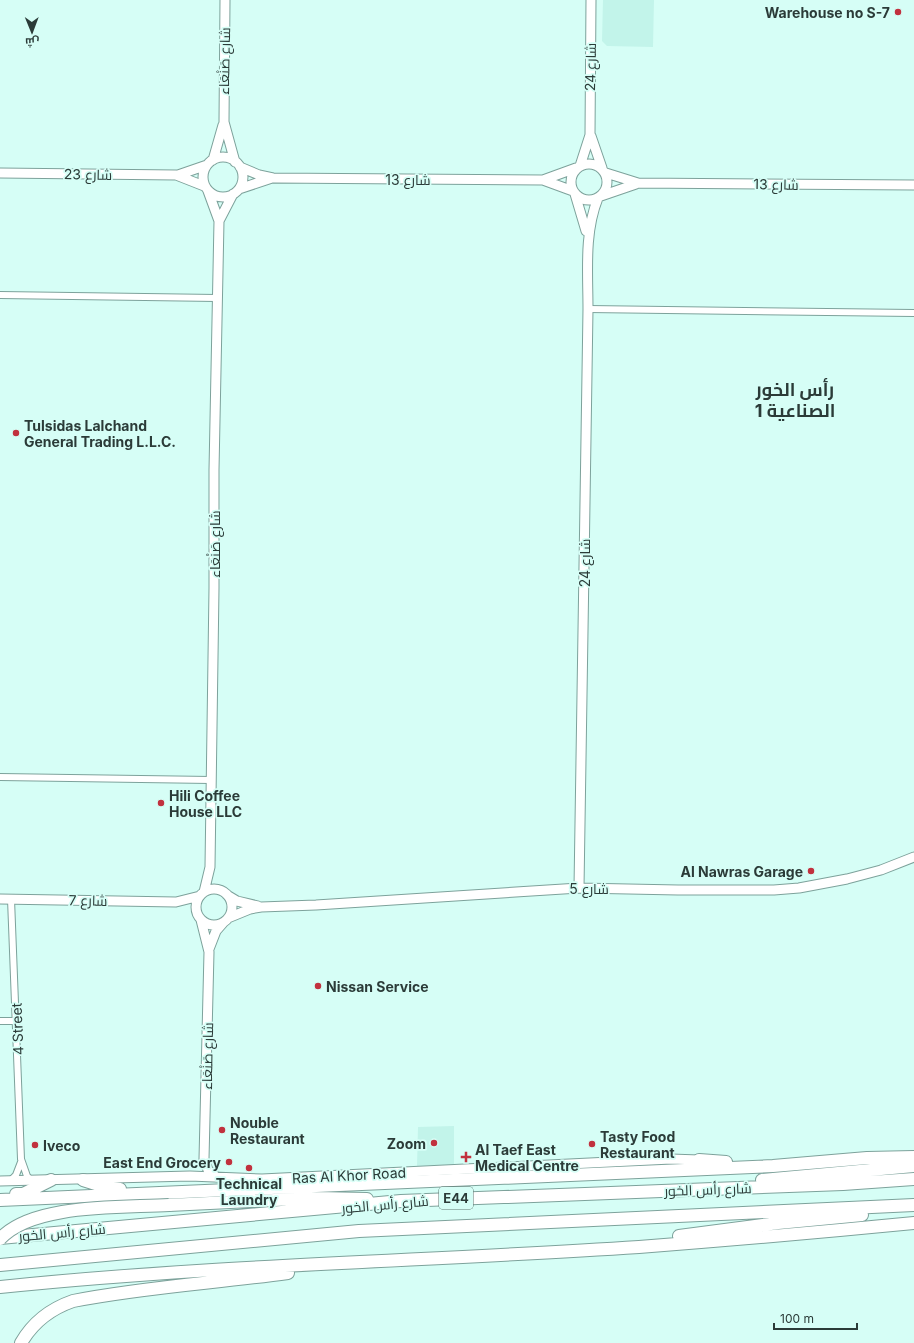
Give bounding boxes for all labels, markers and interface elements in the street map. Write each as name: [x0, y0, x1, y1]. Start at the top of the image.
place label: Warehouse no S-7: [765, 4, 890, 21]
marker: Warehouse no S-7: [893, 7, 903, 17]
north arrow: [12, 12, 52, 52]
street label: شارع صَنْعَاء: [215, 27, 234, 95]
text: ش: [25, 35, 39, 49]
street label: شارع 24: [581, 43, 600, 91]
street label: شارع 23: [64, 165, 112, 184]
street label: شارع 13: [385, 171, 431, 189]
street label: شارع 13: [753, 175, 799, 194]
district label: رأس الخور الصناعية 1: [755, 377, 835, 421]
place label: Tulsidas Lalchand General Trading L.L.C.: [24, 417, 176, 450]
marker: Tulsidas Lalchand General Trading L.L.C.: [11, 428, 21, 438]
street label: شارع صَنْعَاء: [206, 510, 224, 578]
street label: شارع 24: [576, 539, 594, 587]
place label: Hili Coffee House LLC: [169, 787, 242, 820]
marker: Hili Coffee House LLC: [156, 798, 166, 808]
place label: Al Nawras Garage: [680, 863, 803, 880]
marker: Al Nawras Garage: [806, 866, 816, 876]
street label: شارع 5: [569, 880, 609, 898]
street label: شارع 7: [68, 891, 108, 910]
place label: Nissan Service: [326, 978, 429, 995]
marker: Nissan Service: [313, 981, 323, 991]
street label: 4 Street: [8, 1002, 26, 1056]
street label: شارع صَنْعَاء: [198, 1022, 217, 1090]
place label: Nouble Restaurant: [230, 1114, 305, 1147]
marker: Nouble Restaurant: [217, 1125, 227, 1135]
place label: Tasty Food Restaurant: [600, 1128, 675, 1161]
place label: Zoom: [387, 1135, 426, 1152]
place label: Iveco: [43, 1137, 81, 1154]
marker: Zoom: [429, 1138, 439, 1148]
marker: Tasty Food Restaurant: [587, 1139, 597, 1149]
marker: Iveco: [30, 1140, 40, 1150]
place label: Al Taef East Medical Centre: [475, 1141, 579, 1174]
marker: Al Taef East Medical Centre: [460, 1151, 472, 1163]
place label: East End Grocery: [103, 1154, 222, 1171]
marker: East End Grocery: [224, 1157, 234, 1167]
marker: Technical Laundry: [244, 1163, 254, 1173]
street label: Ras Al Khor Road: [292, 1164, 406, 1186]
place label: Technical Laundry: [216, 1175, 282, 1208]
street label: شارع رأس الخور: [663, 1179, 752, 1200]
road number: E44: [439, 1187, 473, 1209]
street label: شارع رأس الخور: [340, 1192, 429, 1217]
street label: شارع رأس الخور: [17, 1220, 106, 1245]
scale bar: [774, 1305, 857, 1331]
text: 100 m: [780, 1311, 814, 1326]

